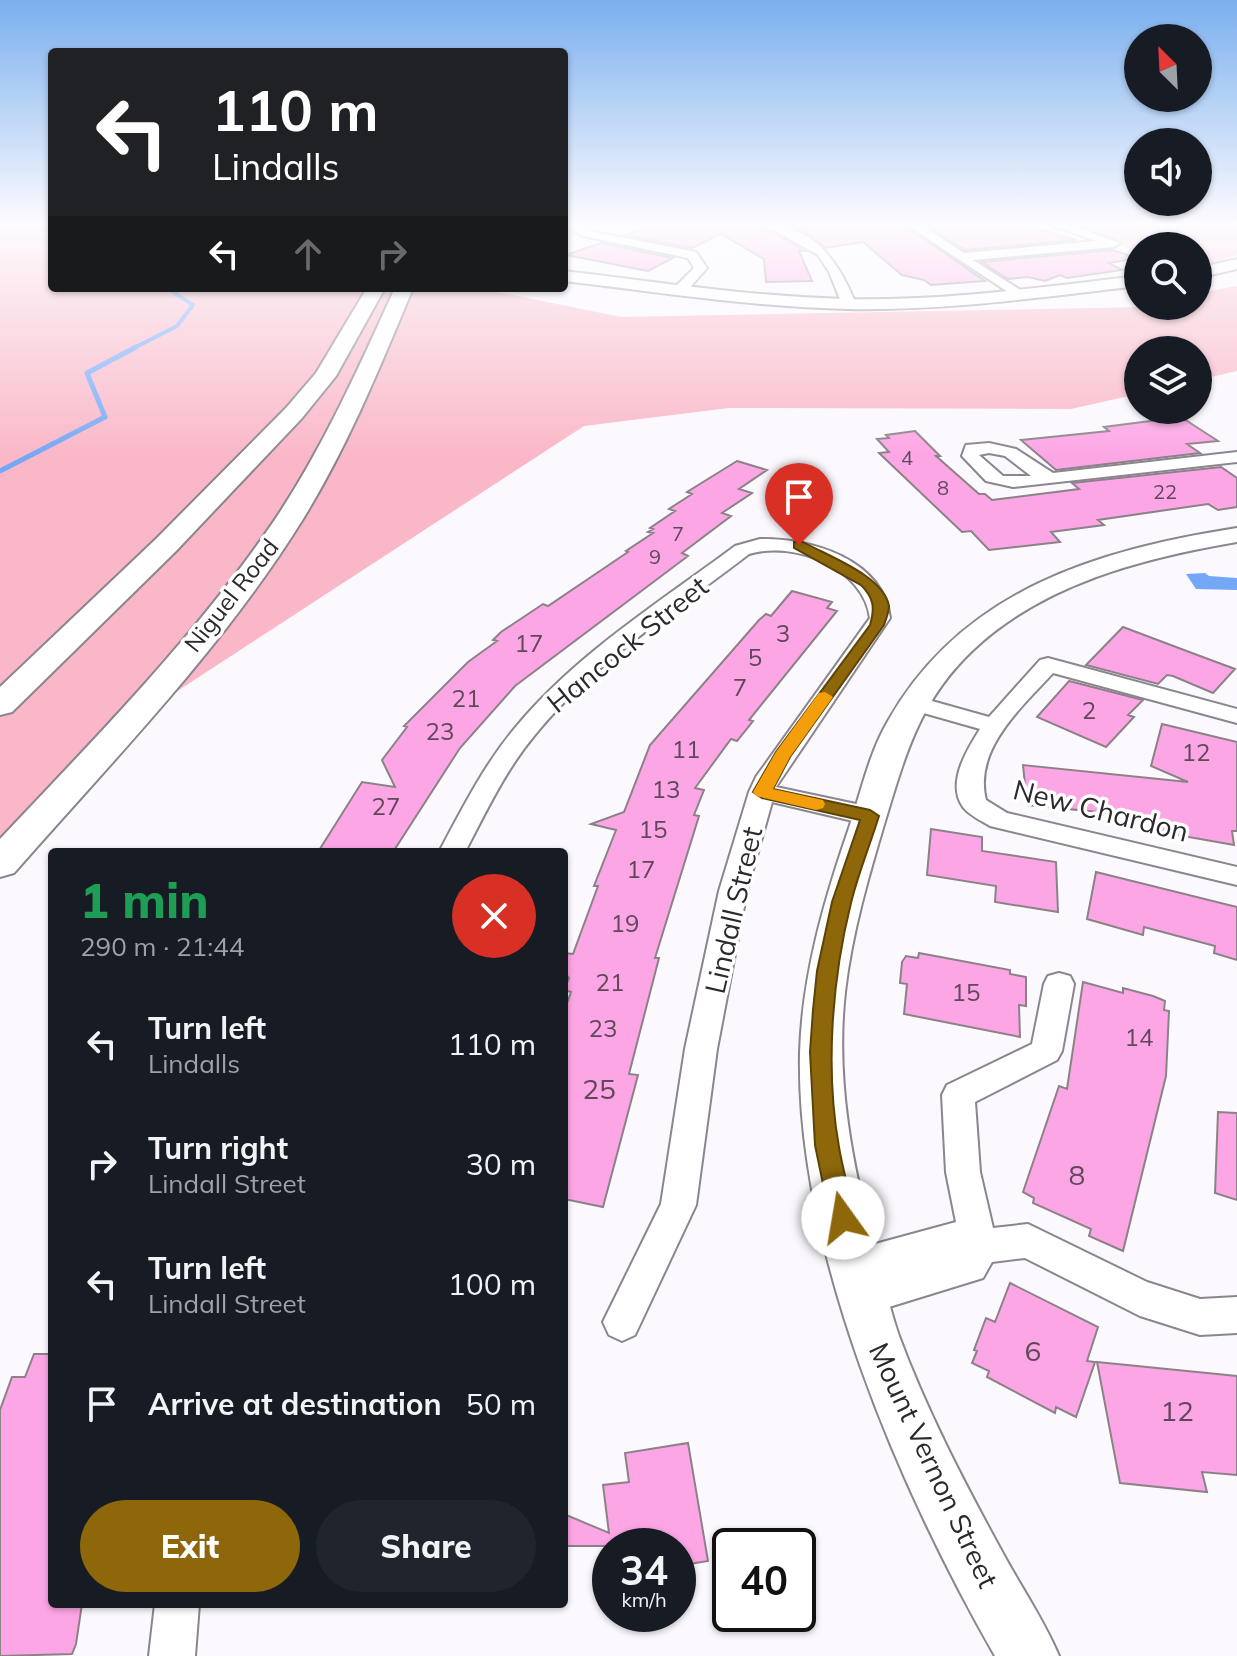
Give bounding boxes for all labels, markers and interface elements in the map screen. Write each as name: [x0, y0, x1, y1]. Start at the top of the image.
north arrow: [1124, 24, 1212, 112]
map controls: [1124, 24, 1212, 424]
text: 110 m: [212, 75, 379, 145]
icon: left: [80, 80, 184, 184]
button: sound: [1124, 128, 1212, 216]
text: Lindalls: [212, 144, 339, 189]
icon: left: [202, 232, 246, 276]
icon: ahead: [286, 232, 330, 276]
icon: right: [370, 232, 414, 276]
button: search: [1124, 232, 1212, 320]
button: layers: [1124, 336, 1212, 424]
house number: 4: [901, 445, 913, 470]
pin: [765, 463, 833, 545]
icon: arrive: [777, 475, 821, 519]
house number: 8: [937, 475, 949, 500]
house number: 22: [1153, 479, 1177, 504]
house number: 7: [672, 521, 684, 546]
street label: Niguel Road: [177, 532, 285, 658]
house number: 9: [649, 544, 661, 569]
street label: Hancock Street: [539, 568, 715, 720]
house number: 3: [776, 618, 790, 648]
house number: 17: [515, 628, 543, 658]
house number: 5: [748, 642, 762, 672]
house number: 7: [733, 672, 747, 702]
house number: 21: [452, 683, 480, 713]
house number: 2: [1082, 695, 1096, 725]
house number: 23: [426, 716, 454, 746]
house number: 11: [672, 734, 700, 764]
house number: 12: [1182, 737, 1210, 767]
street label: New Chardon: [1010, 771, 1192, 849]
house number: 13: [652, 774, 680, 804]
house number: 27: [372, 791, 400, 821]
house number: 15: [639, 814, 667, 844]
street label: Lindall Street: [697, 823, 769, 997]
house number: 17: [627, 854, 655, 884]
text: 1 min: [80, 870, 209, 930]
button: close: [452, 874, 536, 958]
house number: 19: [611, 908, 639, 938]
text: 290 m · 21:44: [80, 930, 244, 963]
house number: 21: [596, 967, 624, 997]
house number: 15: [952, 977, 980, 1007]
text: Turn left: [148, 1009, 266, 1047]
house number: 23: [589, 1013, 617, 1043]
icon: left: [80, 1022, 124, 1066]
house number: 14: [1125, 1022, 1153, 1052]
text: 110 m: [448, 1025, 536, 1063]
text: Lindalls: [148, 1047, 240, 1080]
house number: 25: [582, 1071, 616, 1106]
text: Turn right: [148, 1129, 288, 1167]
icon: right: [80, 1142, 124, 1186]
text: 30 m: [466, 1145, 536, 1183]
house number: 8: [1069, 1157, 1085, 1192]
text: Lindall Street: [148, 1167, 306, 1200]
position arrow: [801, 1176, 885, 1260]
text: Turn left: [148, 1249, 266, 1287]
icon: left: [80, 1262, 124, 1306]
text: 100 m: [448, 1265, 536, 1303]
text: Lindall Street: [148, 1287, 306, 1320]
house number: 6: [1025, 1333, 1041, 1368]
street label: Mount Vernon Street: [862, 1337, 1006, 1593]
icon: arrive: [80, 1382, 124, 1426]
text: Arrive at destination: [148, 1385, 442, 1423]
text: 50 m: [466, 1385, 536, 1423]
house number: 12: [1160, 1393, 1194, 1428]
button: Exit: [80, 1500, 300, 1592]
button: Share: [316, 1500, 536, 1592]
speed limit sign: 40: [712, 1528, 816, 1632]
text: 34: [620, 1545, 668, 1595]
text: km/h: [621, 1587, 667, 1612]

